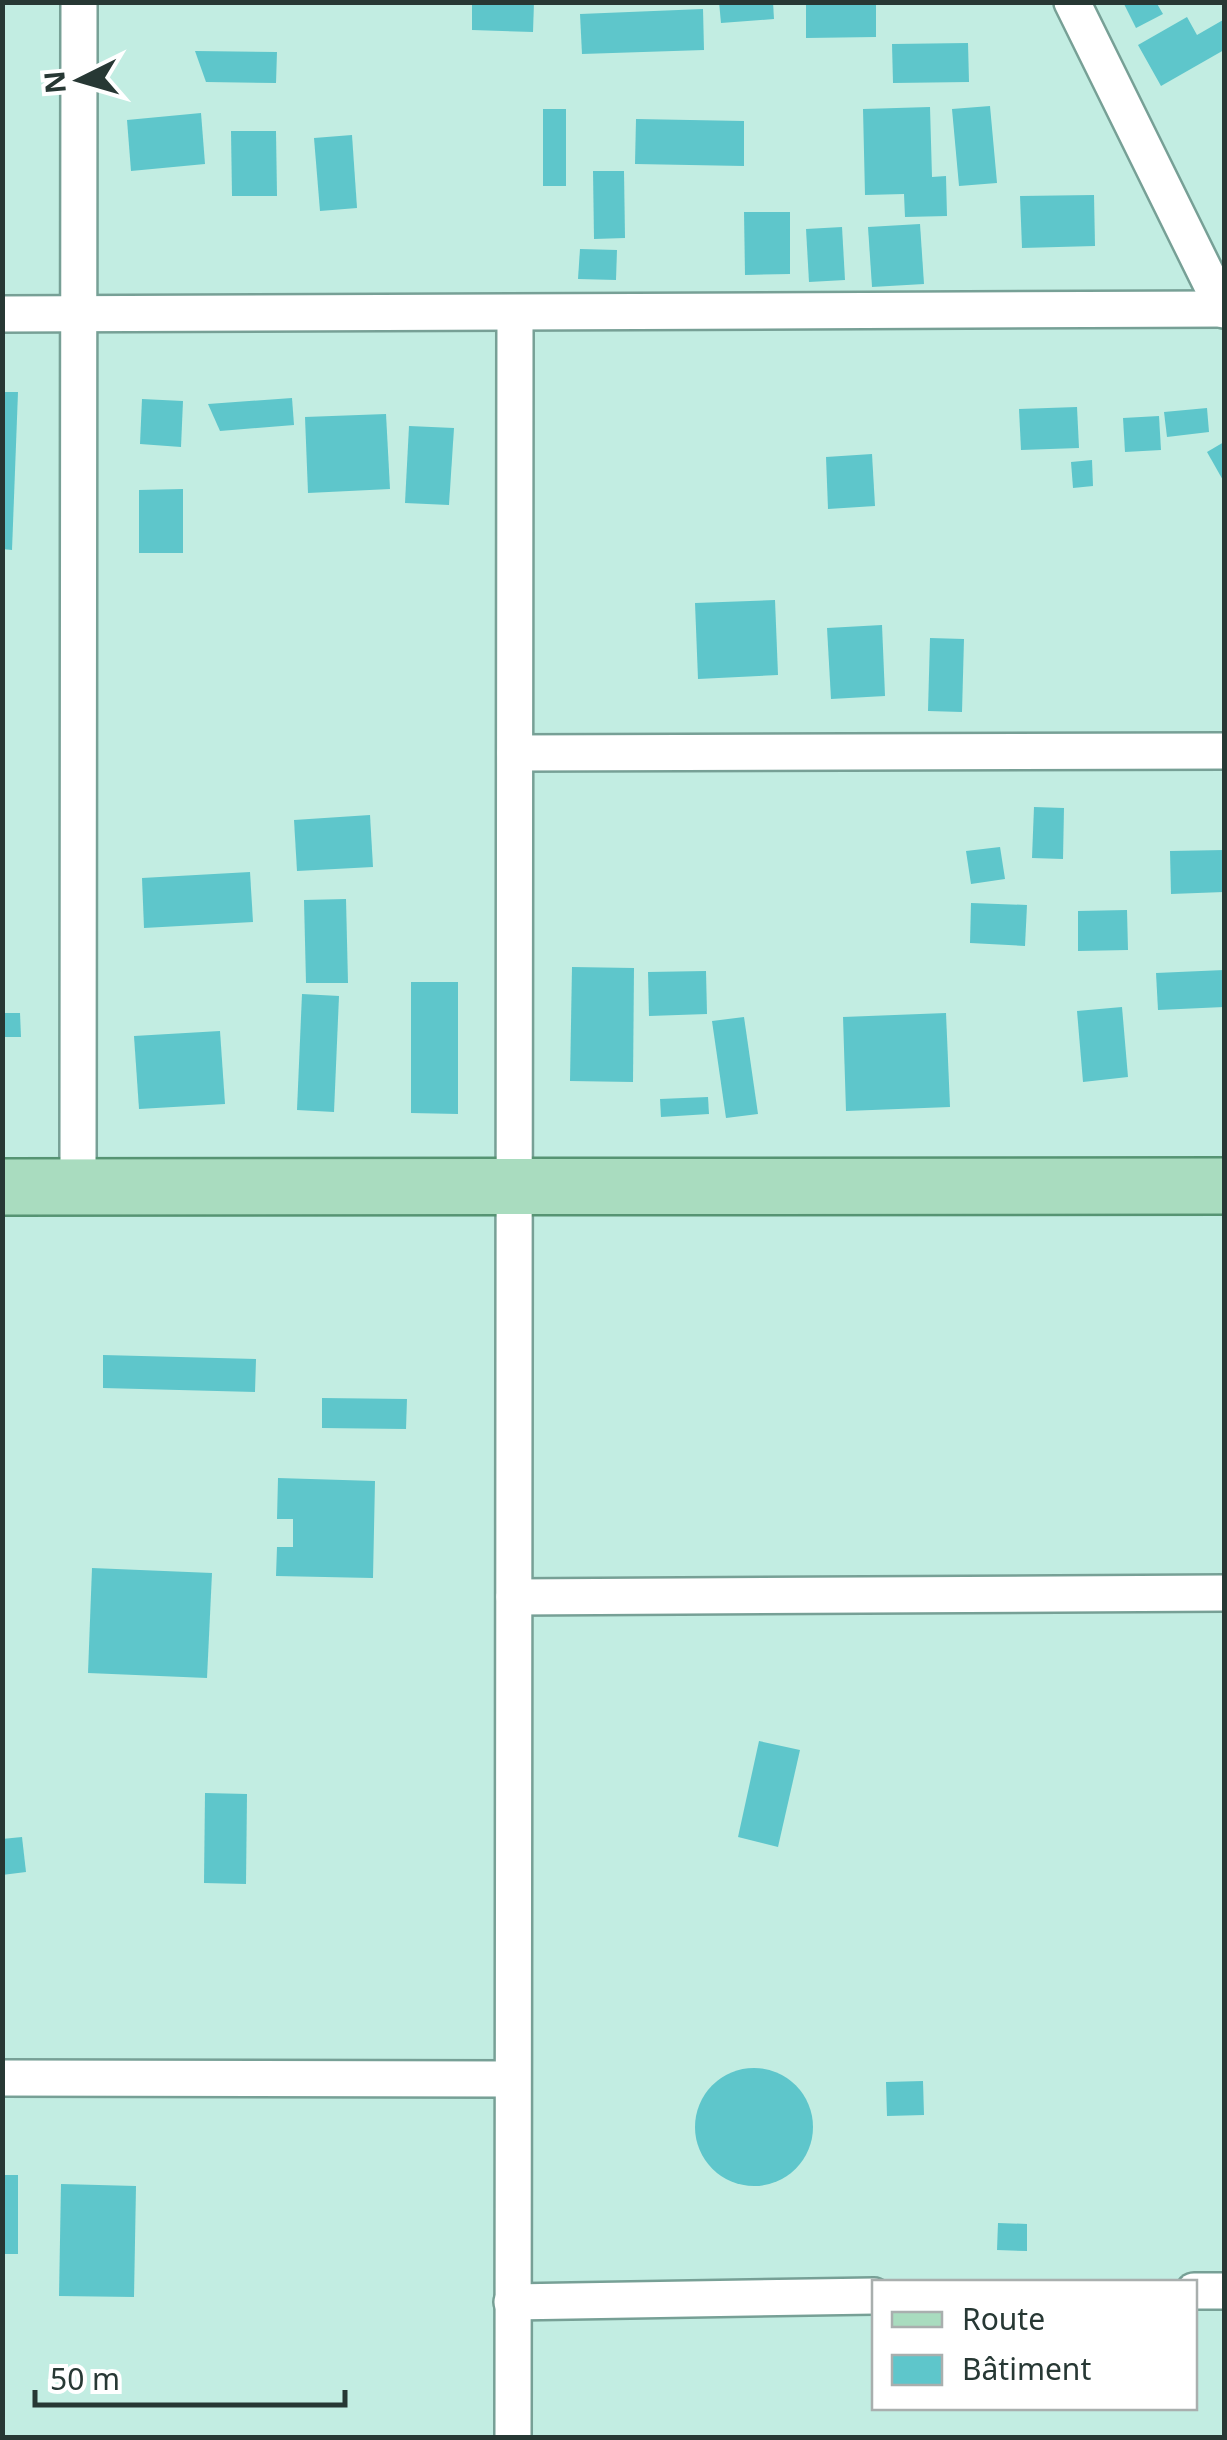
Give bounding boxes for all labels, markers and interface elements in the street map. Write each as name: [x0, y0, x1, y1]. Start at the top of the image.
north arrow: [30, 30, 130, 130]
text: N: [34, 69, 74, 95]
legend: [872, 2280, 1197, 2410]
text: Route: [962, 2298, 1045, 2339]
scale bar: [35, 2345, 345, 2407]
text: Bâtiment: [962, 2348, 1091, 2389]
text: 50 m: [50, 2358, 120, 2399]

